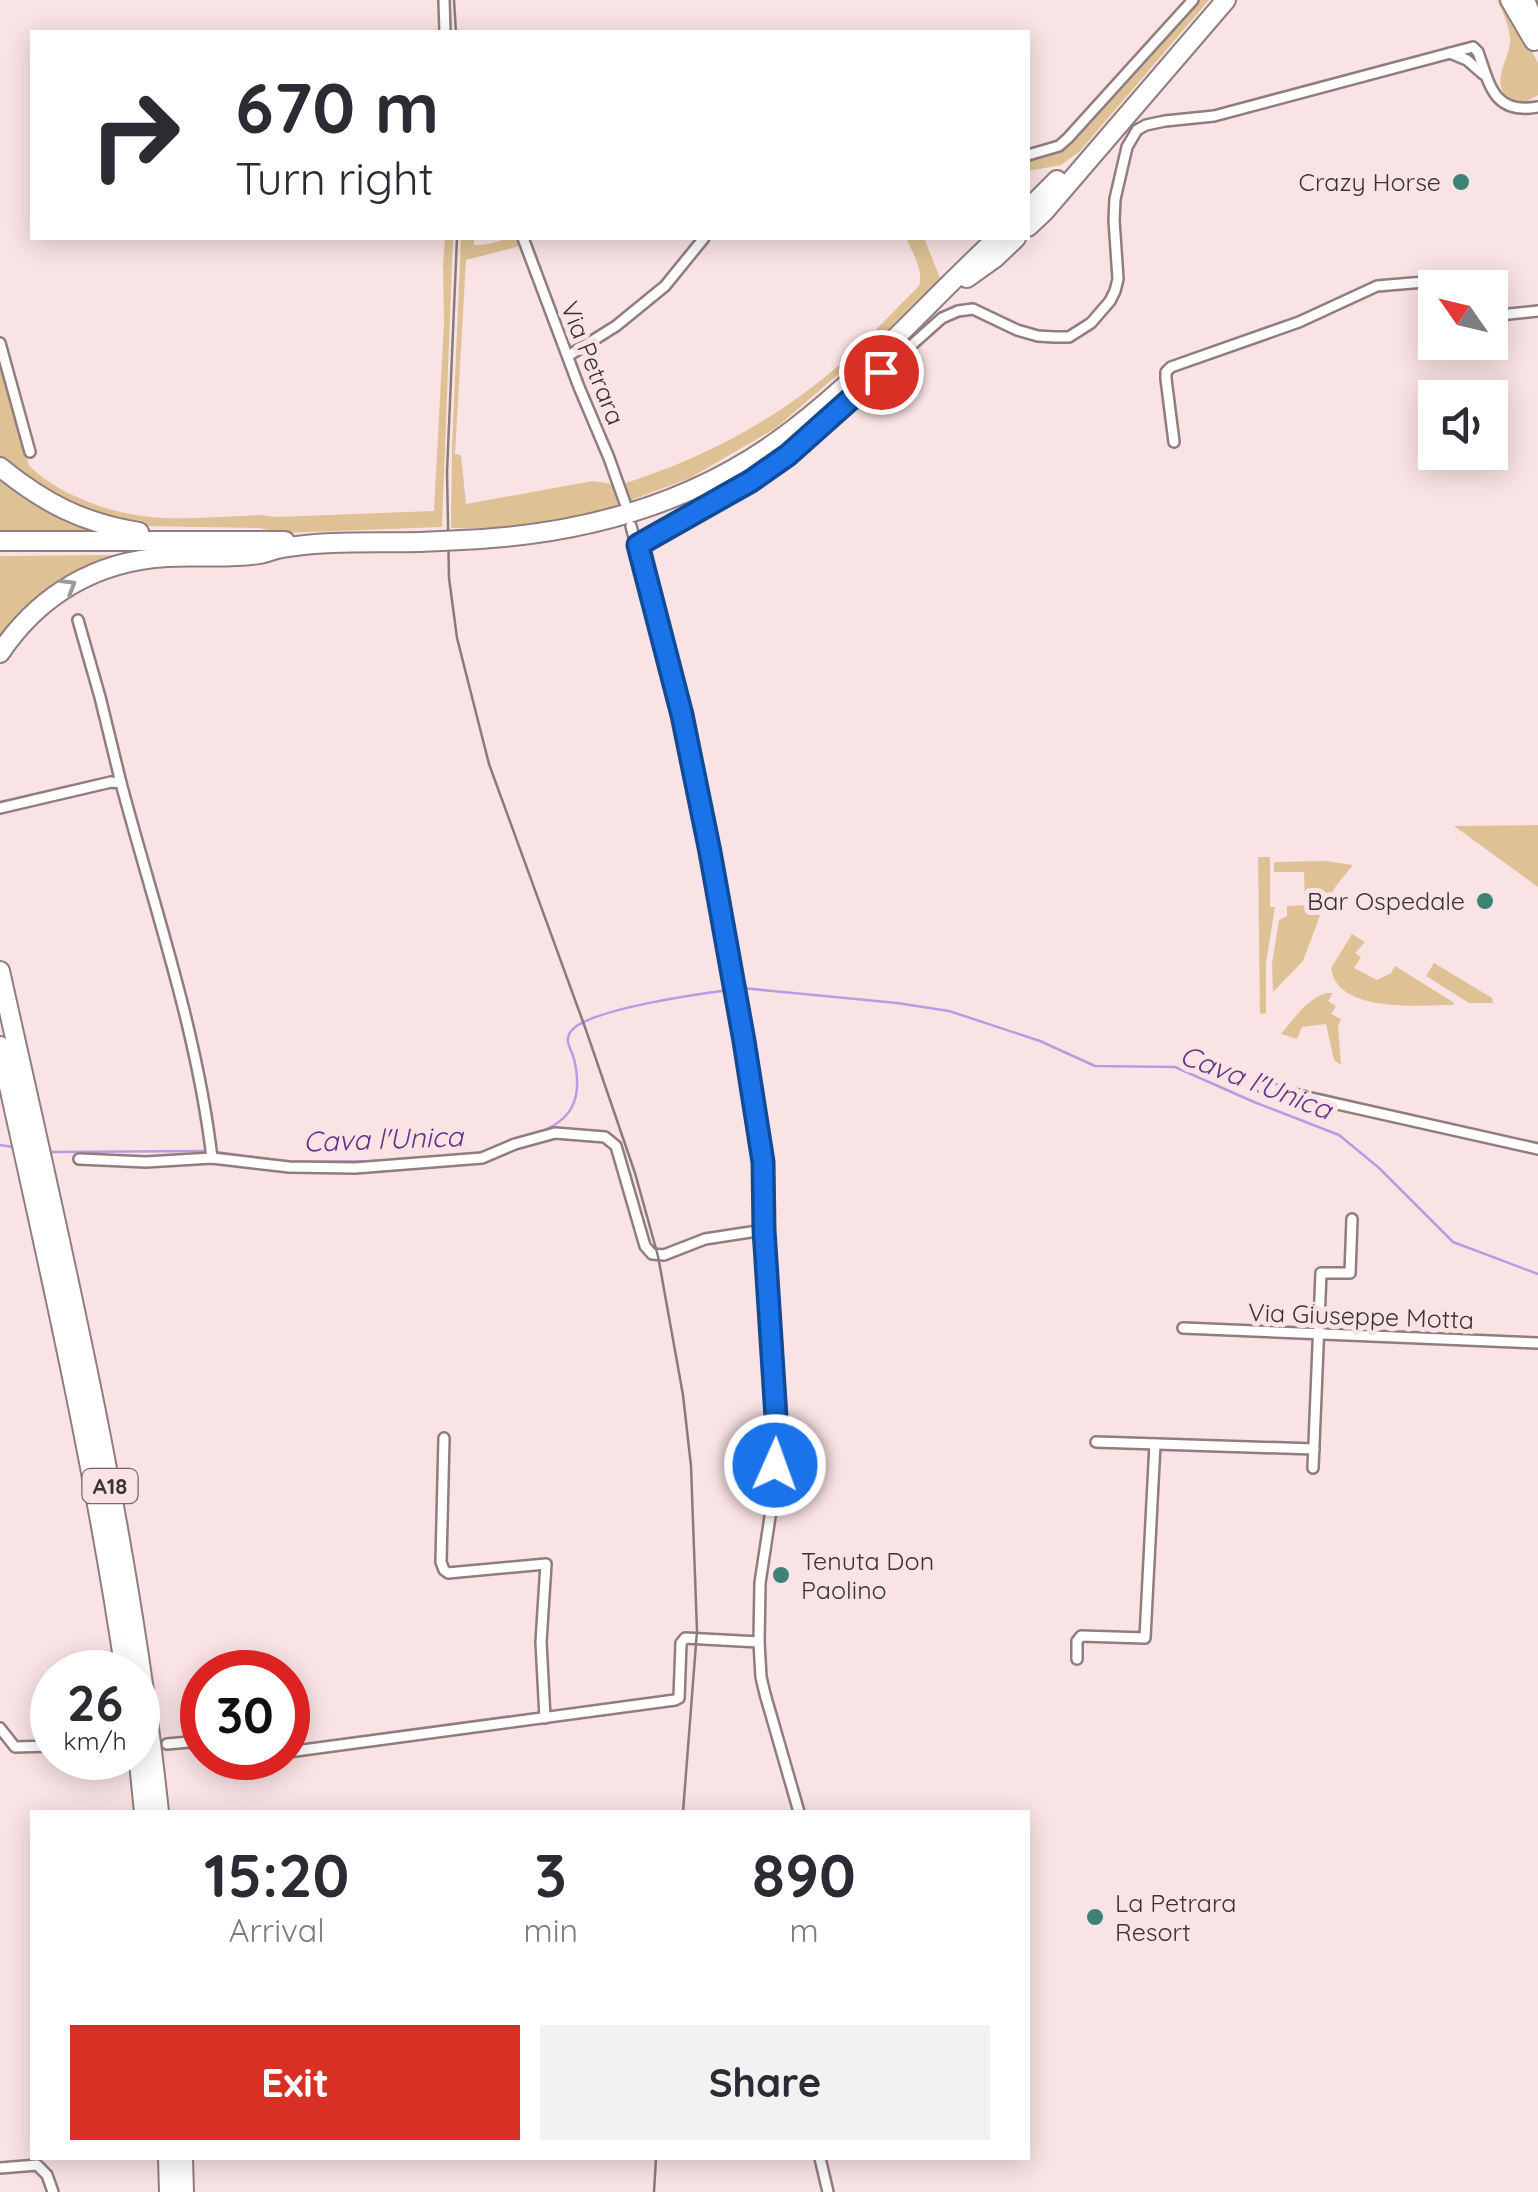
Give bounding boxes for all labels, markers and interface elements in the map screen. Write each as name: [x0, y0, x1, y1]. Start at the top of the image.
text: 670 m: [235, 63, 439, 151]
icon: right: [70, 70, 200, 200]
text: Turn right: [235, 150, 434, 206]
place label: Crazy Horse: [1299, 166, 1441, 197]
marker: Crazy Horse: [1450, 171, 1472, 193]
north arrow: [1418, 270, 1508, 360]
map controls: [1418, 270, 1508, 470]
street label: Via Petrara: [555, 297, 632, 429]
pin: [839, 330, 924, 415]
icon: arrive: [854, 345, 909, 400]
button: sound: [1418, 380, 1508, 470]
one-way arrow: [58, 579, 76, 598]
place label: Bar Ospedale: [1307, 885, 1465, 916]
marker: Bar Ospedale: [1474, 890, 1496, 912]
water label: Cava l'Unica: [1175, 1037, 1339, 1127]
water label: Cava l'Unica: [303, 1118, 465, 1159]
street label: Via Giuseppe Motta: [1248, 1296, 1474, 1335]
position arrow: [723, 1413, 827, 1517]
road number: A18: [82, 1469, 138, 1503]
place label: Tenuta Don Paolino: [801, 1545, 934, 1605]
marker: Tenuta Don Paolino: [770, 1564, 792, 1586]
speed limit sign: 30: [180, 1650, 310, 1780]
text: 26: [67, 1671, 123, 1734]
text: km/h: [63, 1725, 127, 1756]
text: 15:20: [204, 1837, 349, 1912]
text: 3: [535, 1837, 567, 1912]
text: 890: [752, 1837, 856, 1912]
place label: La Petrara Resort: [1115, 1887, 1236, 1947]
marker: La Petrara Resort: [1084, 1906, 1106, 1928]
text: Arrival: [229, 1910, 325, 1950]
text: min: [523, 1910, 578, 1950]
text: m: [789, 1910, 819, 1950]
button: Exit: [70, 2025, 520, 2140]
button: Share: [540, 2025, 990, 2140]

